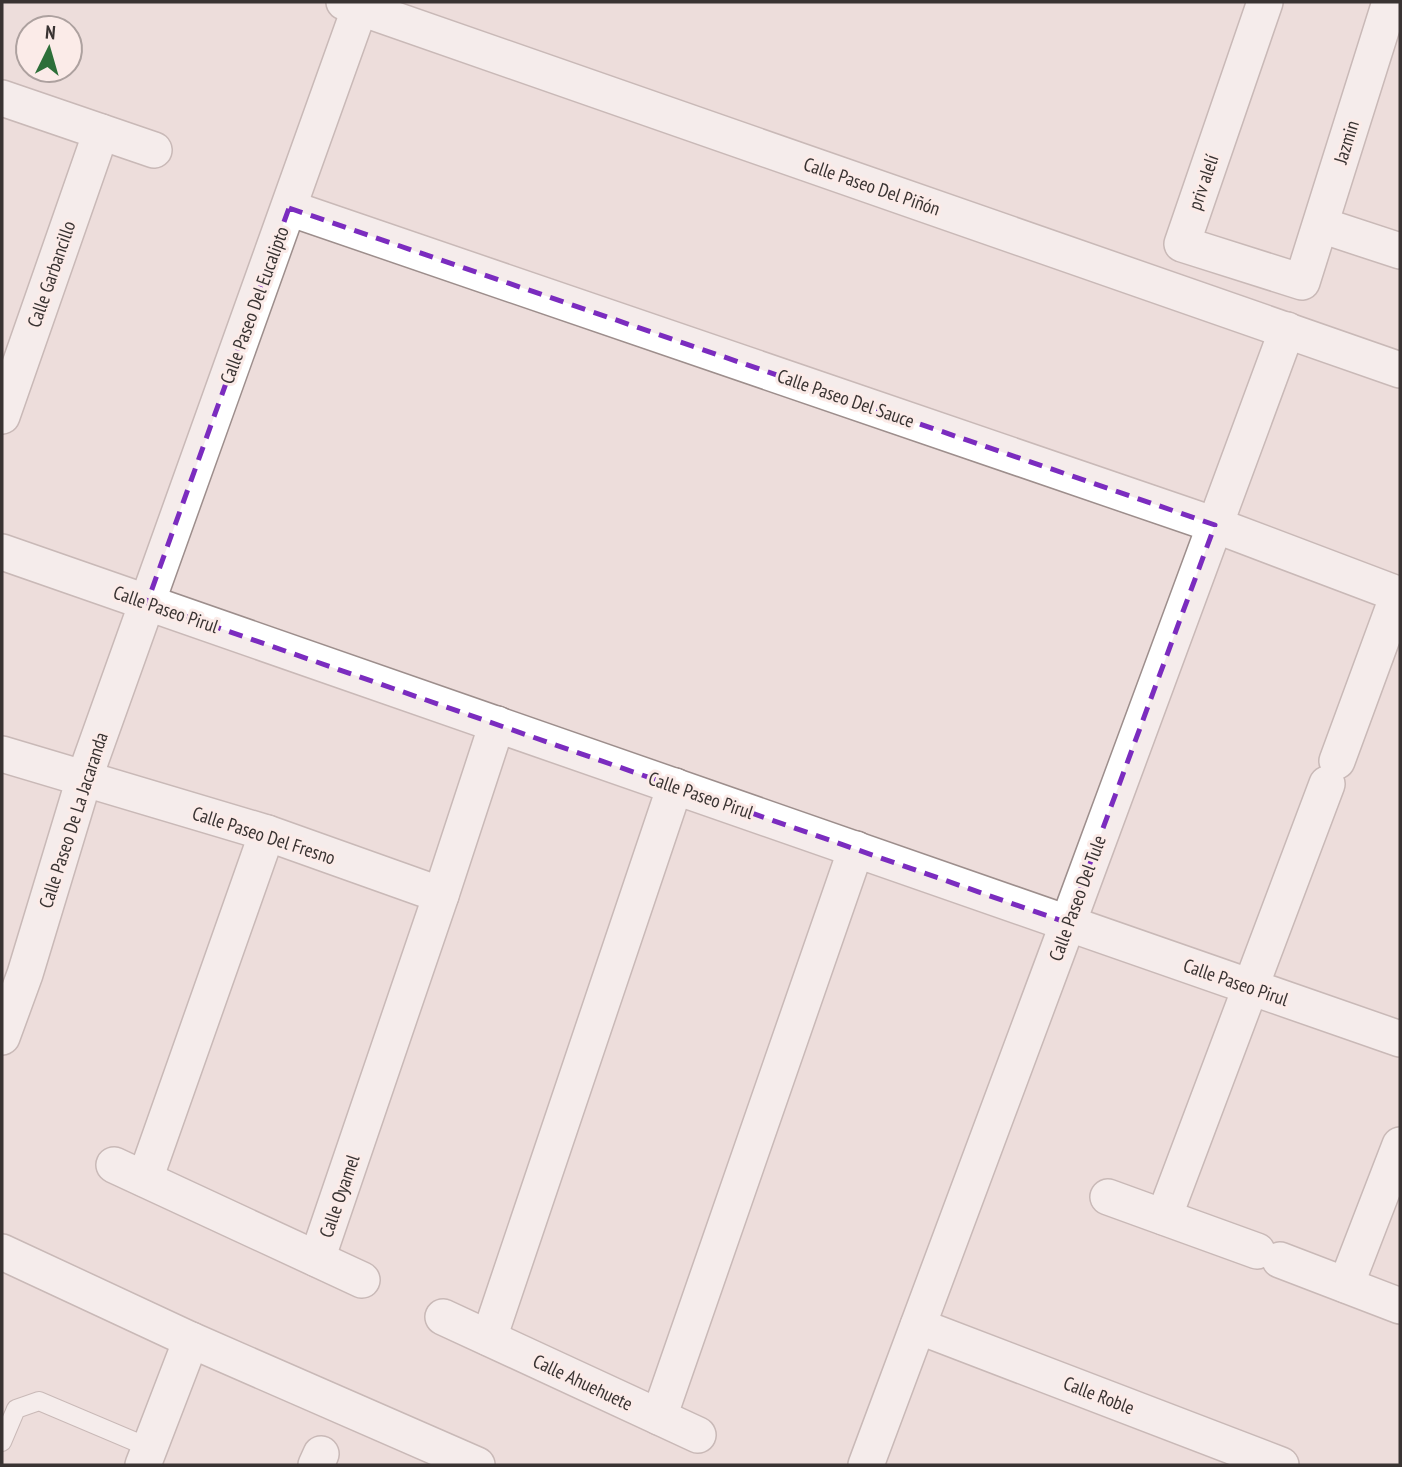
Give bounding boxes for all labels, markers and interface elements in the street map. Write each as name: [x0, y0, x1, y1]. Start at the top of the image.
north arrow: [14, 14, 84, 84]
text: N: [44, 20, 57, 44]
street label: Jazmin: [1328, 118, 1364, 167]
street label: Calle Paseo Del Piñón: [801, 151, 943, 221]
street label: priv alelí: [1182, 151, 1224, 213]
street label: Calle Garbancillo: [22, 218, 80, 330]
street label: Calle Paseo Del Eucalipto: [214, 223, 294, 387]
street label: Calle Paseo Del Sauce: [774, 363, 918, 433]
street label: Calle Paseo Pirul: [110, 580, 222, 638]
street label: Calle Paseo De La Jacaranda: [33, 729, 113, 911]
street label: Calle Paseo Pirul: [645, 766, 757, 824]
street label: Calle Paseo Del Fresno: [189, 801, 339, 869]
street label: Calle Paseo Del Tule: [1043, 832, 1111, 964]
street label: Calle Paseo Pirul: [1180, 953, 1292, 1011]
street label: Calle Oyamel: [314, 1151, 365, 1241]
street label: Calle Ahuehuete: [529, 1348, 637, 1416]
street label: Calle Roble: [1060, 1371, 1138, 1419]

